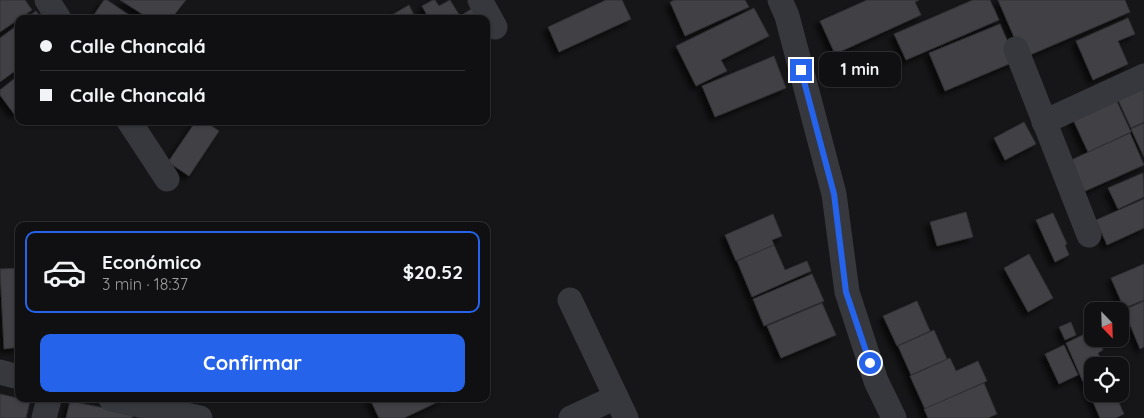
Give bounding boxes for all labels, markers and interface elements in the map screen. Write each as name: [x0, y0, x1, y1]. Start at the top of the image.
text: Calle Chancalá: [70, 34, 206, 58]
callout: 1 min: [818, 52, 901, 88]
route end: [790, 59, 812, 81]
text: 1 min: [841, 59, 879, 79]
text: Calle Chancalá: [70, 83, 206, 107]
icon: car: [42, 250, 87, 295]
text: Económico: [102, 250, 201, 274]
text: $20.52: [403, 260, 463, 284]
text: 3 min · 18:37: [102, 274, 188, 294]
north arrow: [1084, 302, 1129, 348]
map controls: [1084, 302, 1129, 402]
button: Confirmar: [40, 334, 465, 392]
route start: [859, 352, 881, 374]
button: locate: [1084, 357, 1129, 402]

